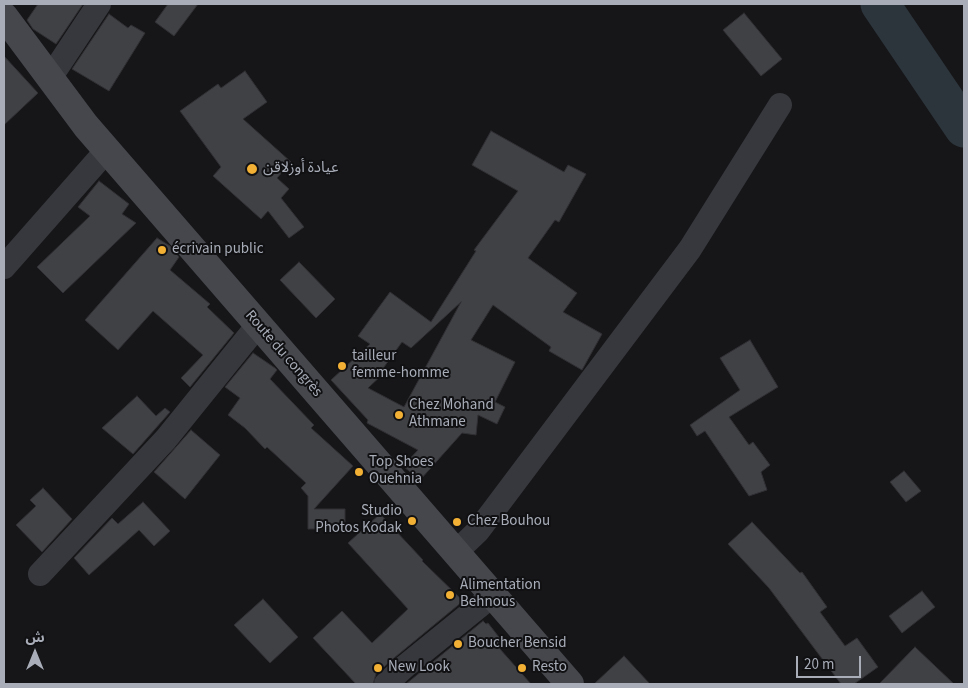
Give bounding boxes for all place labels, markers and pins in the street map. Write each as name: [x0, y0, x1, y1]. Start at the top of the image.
place label: عيادة أوزلاقن: [263, 160, 338, 178]
marker: عيادة أوزلاقن: [245, 162, 259, 176]
place label: écrivain public: [172, 241, 263, 259]
marker: écrivain public: [156, 244, 168, 256]
place label: tailleur femme-homme: [352, 348, 449, 383]
marker: tailleur femme-homme: [336, 360, 348, 372]
place label: Chez Mohand Athmane: [409, 397, 494, 432]
marker: Chez Mohand Athmane: [393, 409, 405, 421]
place label: Top Shoes Ouehnia: [369, 454, 434, 489]
marker: Top Shoes Ouehnia: [353, 466, 365, 478]
place label: Studio Photos Kodak: [315, 503, 402, 538]
place label: Chez Bouhou: [467, 513, 550, 531]
marker: Studio Photos Kodak: [406, 515, 418, 527]
marker: Chez Bouhou: [451, 516, 463, 528]
place label: Alimentation Behnous: [460, 577, 541, 612]
marker: Alimentation Behnous: [444, 589, 456, 601]
place label: Boucher Bensid: [468, 635, 567, 653]
marker: Boucher Bensid: [452, 638, 464, 650]
place label: New Look: [388, 659, 450, 677]
place label: Resto: [532, 659, 567, 677]
marker: New Look: [372, 662, 384, 674]
marker: Resto: [516, 662, 528, 674]

